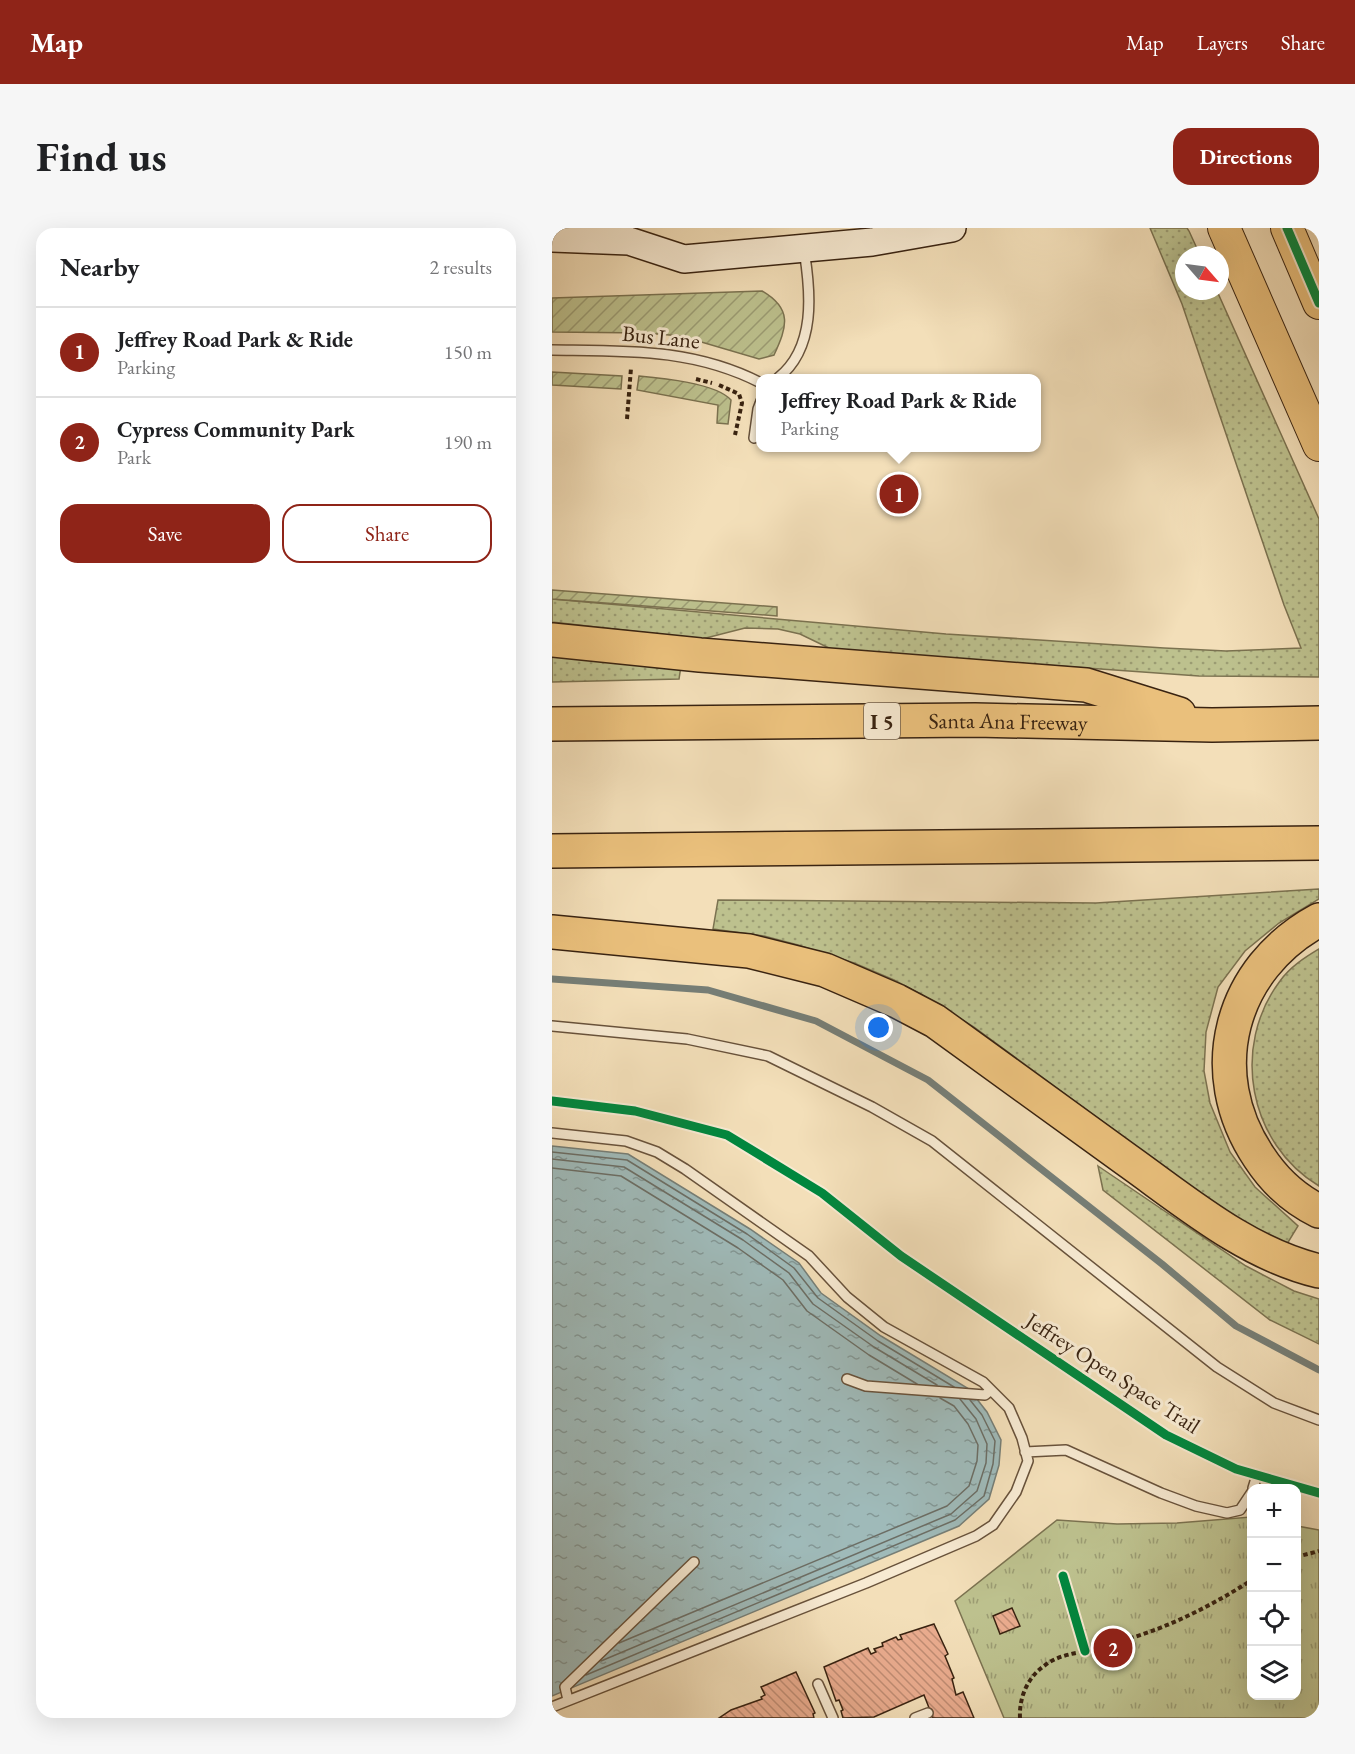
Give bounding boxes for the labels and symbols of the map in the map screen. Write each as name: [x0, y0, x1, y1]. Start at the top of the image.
north arrow: [1175, 246, 1229, 300]
street label: Bus Lane: [621, 319, 702, 356]
pin: 1: [880, 472, 918, 516]
road number: I 5: [864, 703, 900, 739]
street label: Santa Ana Freeway: [928, 705, 1088, 737]
your location: [864, 1013, 893, 1042]
street label: Jeffrey Open Space Trail: [1019, 1305, 1206, 1440]
pin: 2: [1094, 1626, 1132, 1670]

